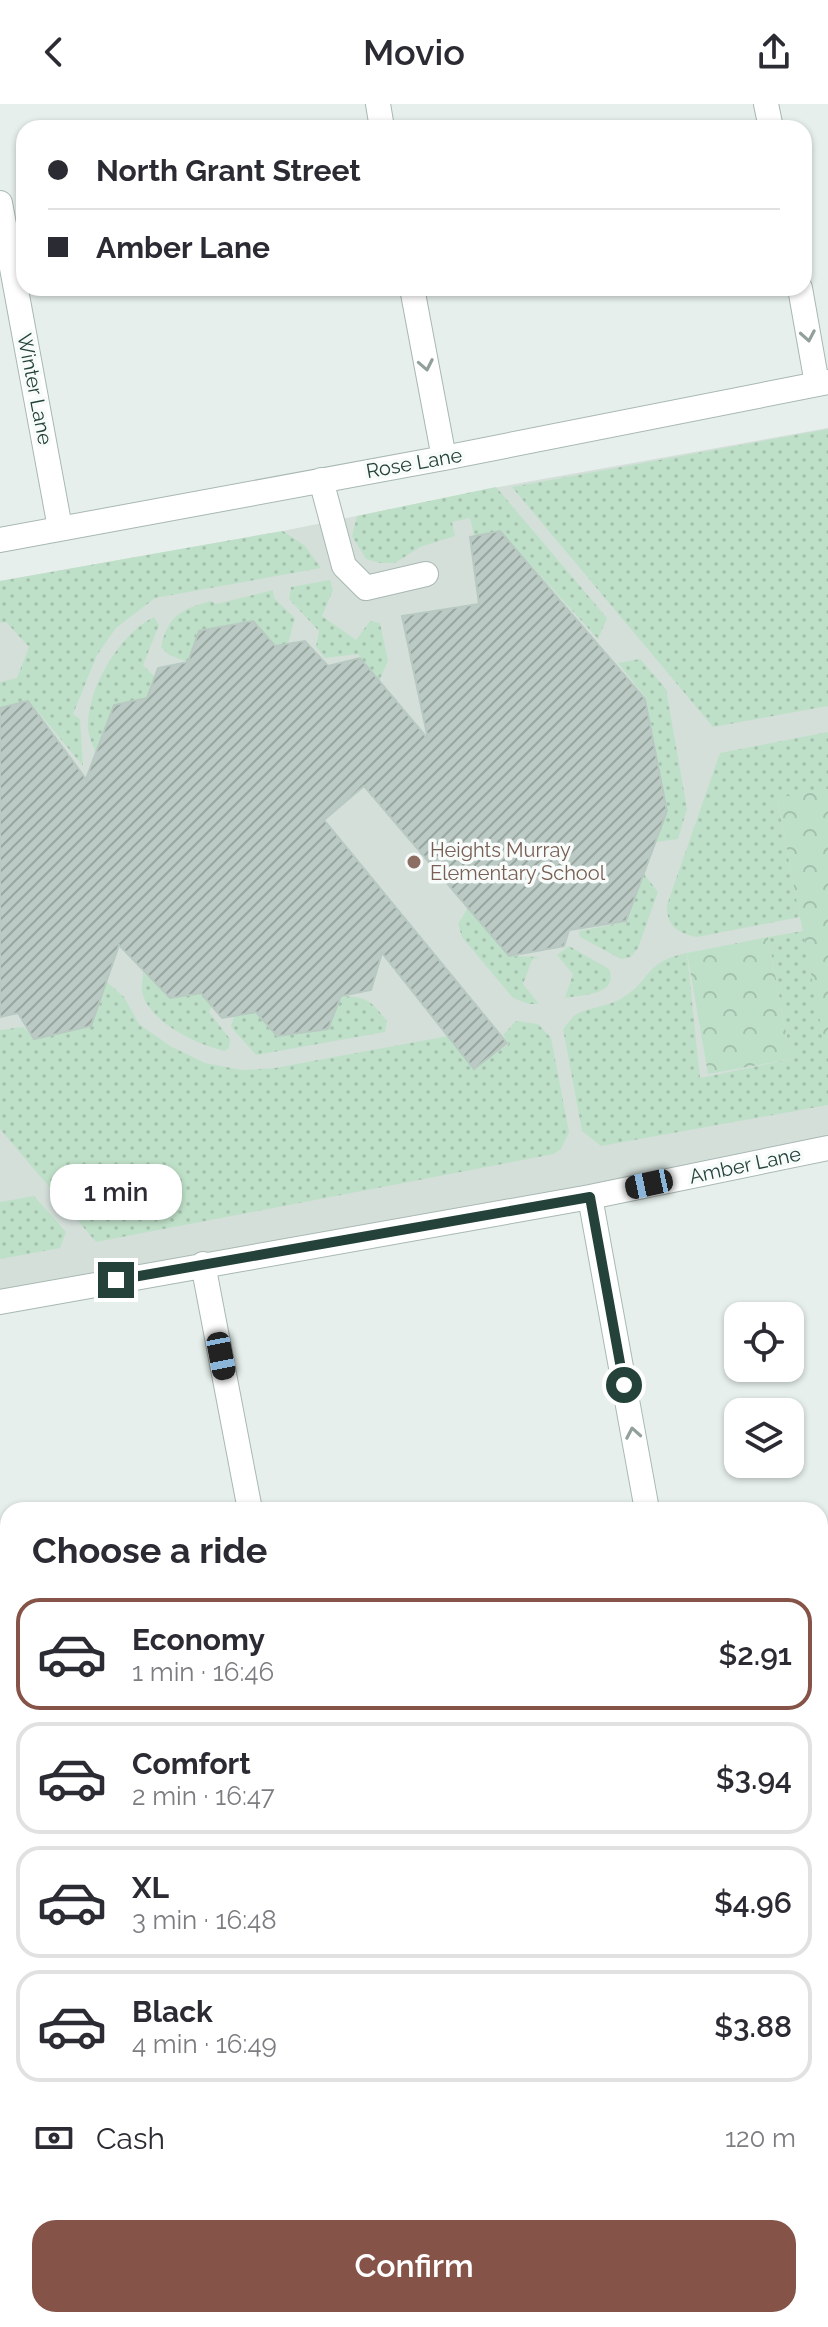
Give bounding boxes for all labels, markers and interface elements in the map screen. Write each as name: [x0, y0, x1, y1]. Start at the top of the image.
icon: back: [32, 30, 76, 74]
icon: share: [752, 30, 796, 74]
text: Movio: [363, 31, 465, 73]
text: North Grant Street: [96, 153, 361, 188]
text: Amber Lane: [96, 230, 270, 265]
one-way arrow: [799, 329, 816, 343]
street label: Winter Lane: [12, 331, 58, 447]
one-way arrow: [417, 358, 434, 371]
street label: Rose Lane: [364, 443, 464, 483]
place label: Heights Murray Elementary School: [430, 838, 606, 885]
marker: Heights Murray Elementary School: [405, 853, 423, 871]
street label: Amber Lane: [687, 1141, 803, 1189]
callout: 1 min: [50, 1164, 182, 1220]
car: [623, 1167, 675, 1201]
text: 1 min: [84, 1177, 148, 1207]
route end: [98, 1262, 134, 1298]
map controls: [724, 1302, 804, 1478]
button: locate: [724, 1302, 804, 1382]
car: [205, 1330, 237, 1382]
route start: [606, 1367, 642, 1403]
button: layers: [724, 1398, 804, 1478]
one-way arrow: [626, 1427, 643, 1440]
text: Choose a ride: [32, 1529, 267, 1571]
icon: car: [36, 1618, 108, 1690]
text: Economy: [132, 1622, 265, 1657]
text: $2.91: [719, 1637, 792, 1672]
text: 1 min · 16:46: [132, 1657, 274, 1687]
icon: car: [36, 1742, 108, 1814]
text: Comfort: [132, 1746, 251, 1781]
text: $3.94: [716, 1761, 792, 1796]
text: 2 min · 16:47: [132, 1781, 275, 1811]
icon: car: [36, 1866, 108, 1938]
text: XL: [132, 1870, 169, 1905]
text: $4.96: [714, 1885, 792, 1920]
text: 3 min · 16:48: [132, 1905, 277, 1935]
icon: car: [36, 1990, 108, 2062]
text: Black: [132, 1994, 213, 2029]
text: $3.88: [714, 2009, 792, 2044]
text: 4 min · 16:49: [132, 2029, 277, 2059]
icon: cash: [32, 2116, 76, 2160]
text: Cash: [96, 2121, 165, 2156]
text: 120 m: [725, 2123, 796, 2153]
button: Confirm: [32, 2220, 796, 2312]

